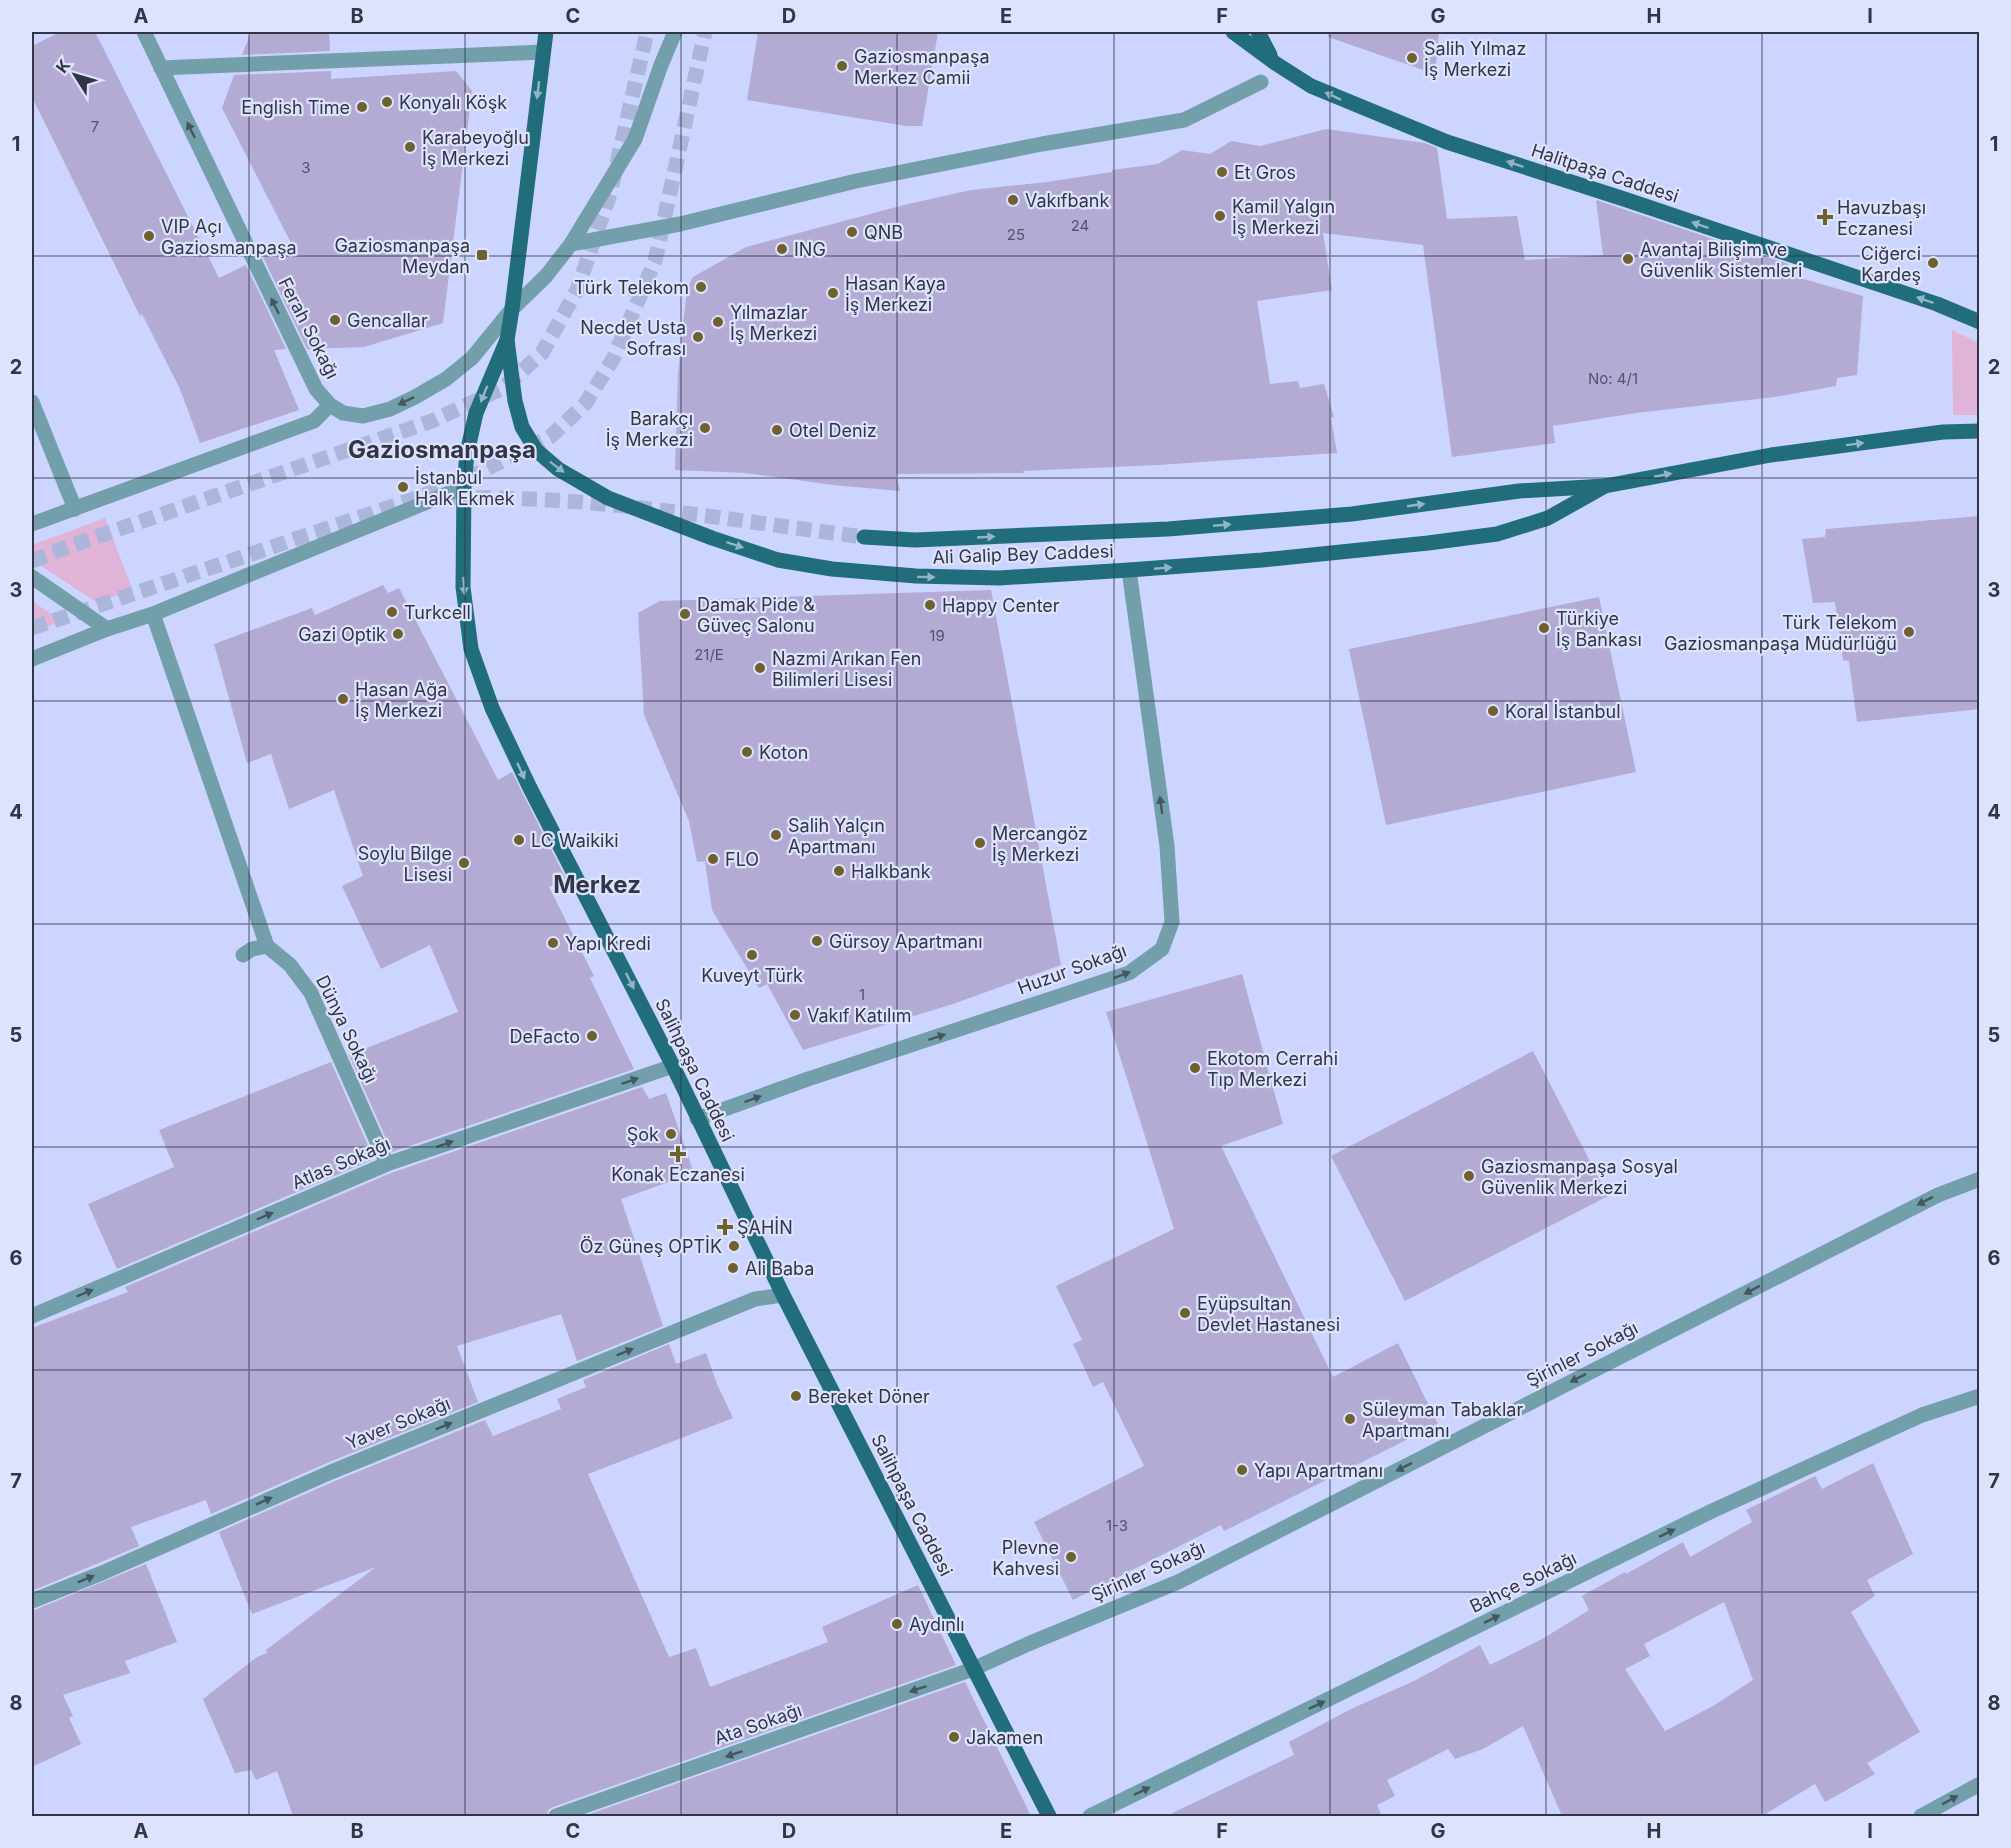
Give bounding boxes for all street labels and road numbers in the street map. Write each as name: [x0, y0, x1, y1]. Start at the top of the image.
street label: Halitpaşa Caddesi: [1529, 139, 1681, 207]
street label: Ferah Sokağı: [275, 274, 343, 382]
street label: Ali Galip Bey Caddesi: [932, 540, 1114, 568]
street label: Huzur Sokağı: [1015, 940, 1129, 998]
street label: Dünya Sokağı: [312, 972, 382, 1086]
street label: Salihpaşa Caddesi: [651, 995, 739, 1145]
street label: Atlas Sokağı: [289, 1133, 393, 1193]
street label: Şirinler Sokağı: [1523, 1317, 1641, 1391]
street label: Yaver Sokağı: [343, 1393, 453, 1453]
street label: Salihpaşa Caddesi: [867, 1430, 957, 1580]
street label: Şirinler Sokağı: [1088, 1537, 1208, 1605]
street label: Bahçe Sokağı: [1466, 1547, 1580, 1617]
street label: Ata Sokağı: [712, 1699, 804, 1749]

